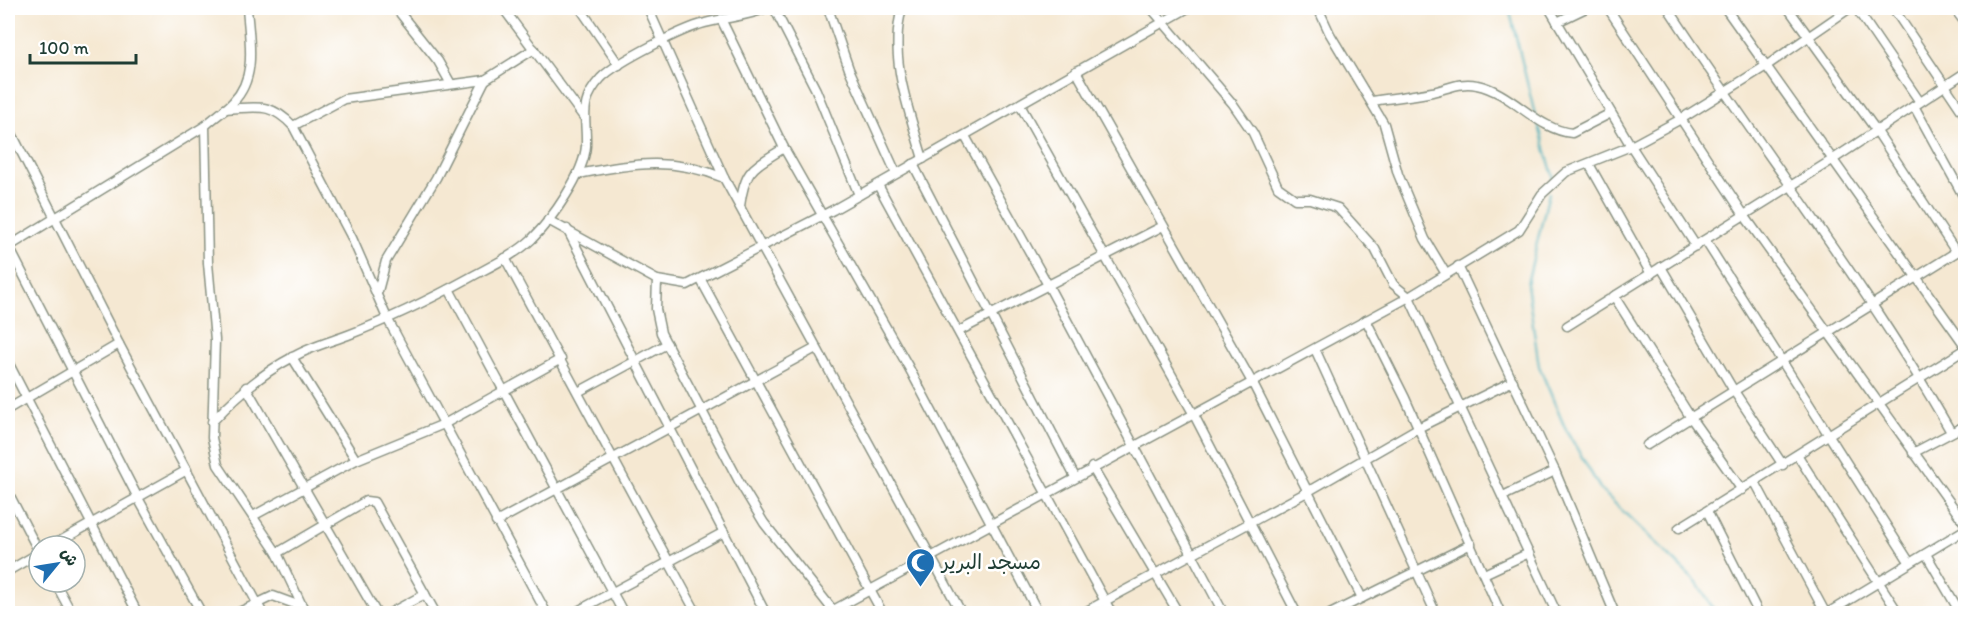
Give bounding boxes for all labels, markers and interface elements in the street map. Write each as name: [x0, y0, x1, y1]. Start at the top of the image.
scale bar: [30, 27, 136, 65]
text: 100 m: [39, 37, 89, 59]
north arrow: [27, 534, 87, 594]
text: ش: [57, 544, 82, 569]
mosque icon: مسجد البرير: [905, 546, 937, 588]
place label: مسجد البرير: [940, 549, 1041, 575]

